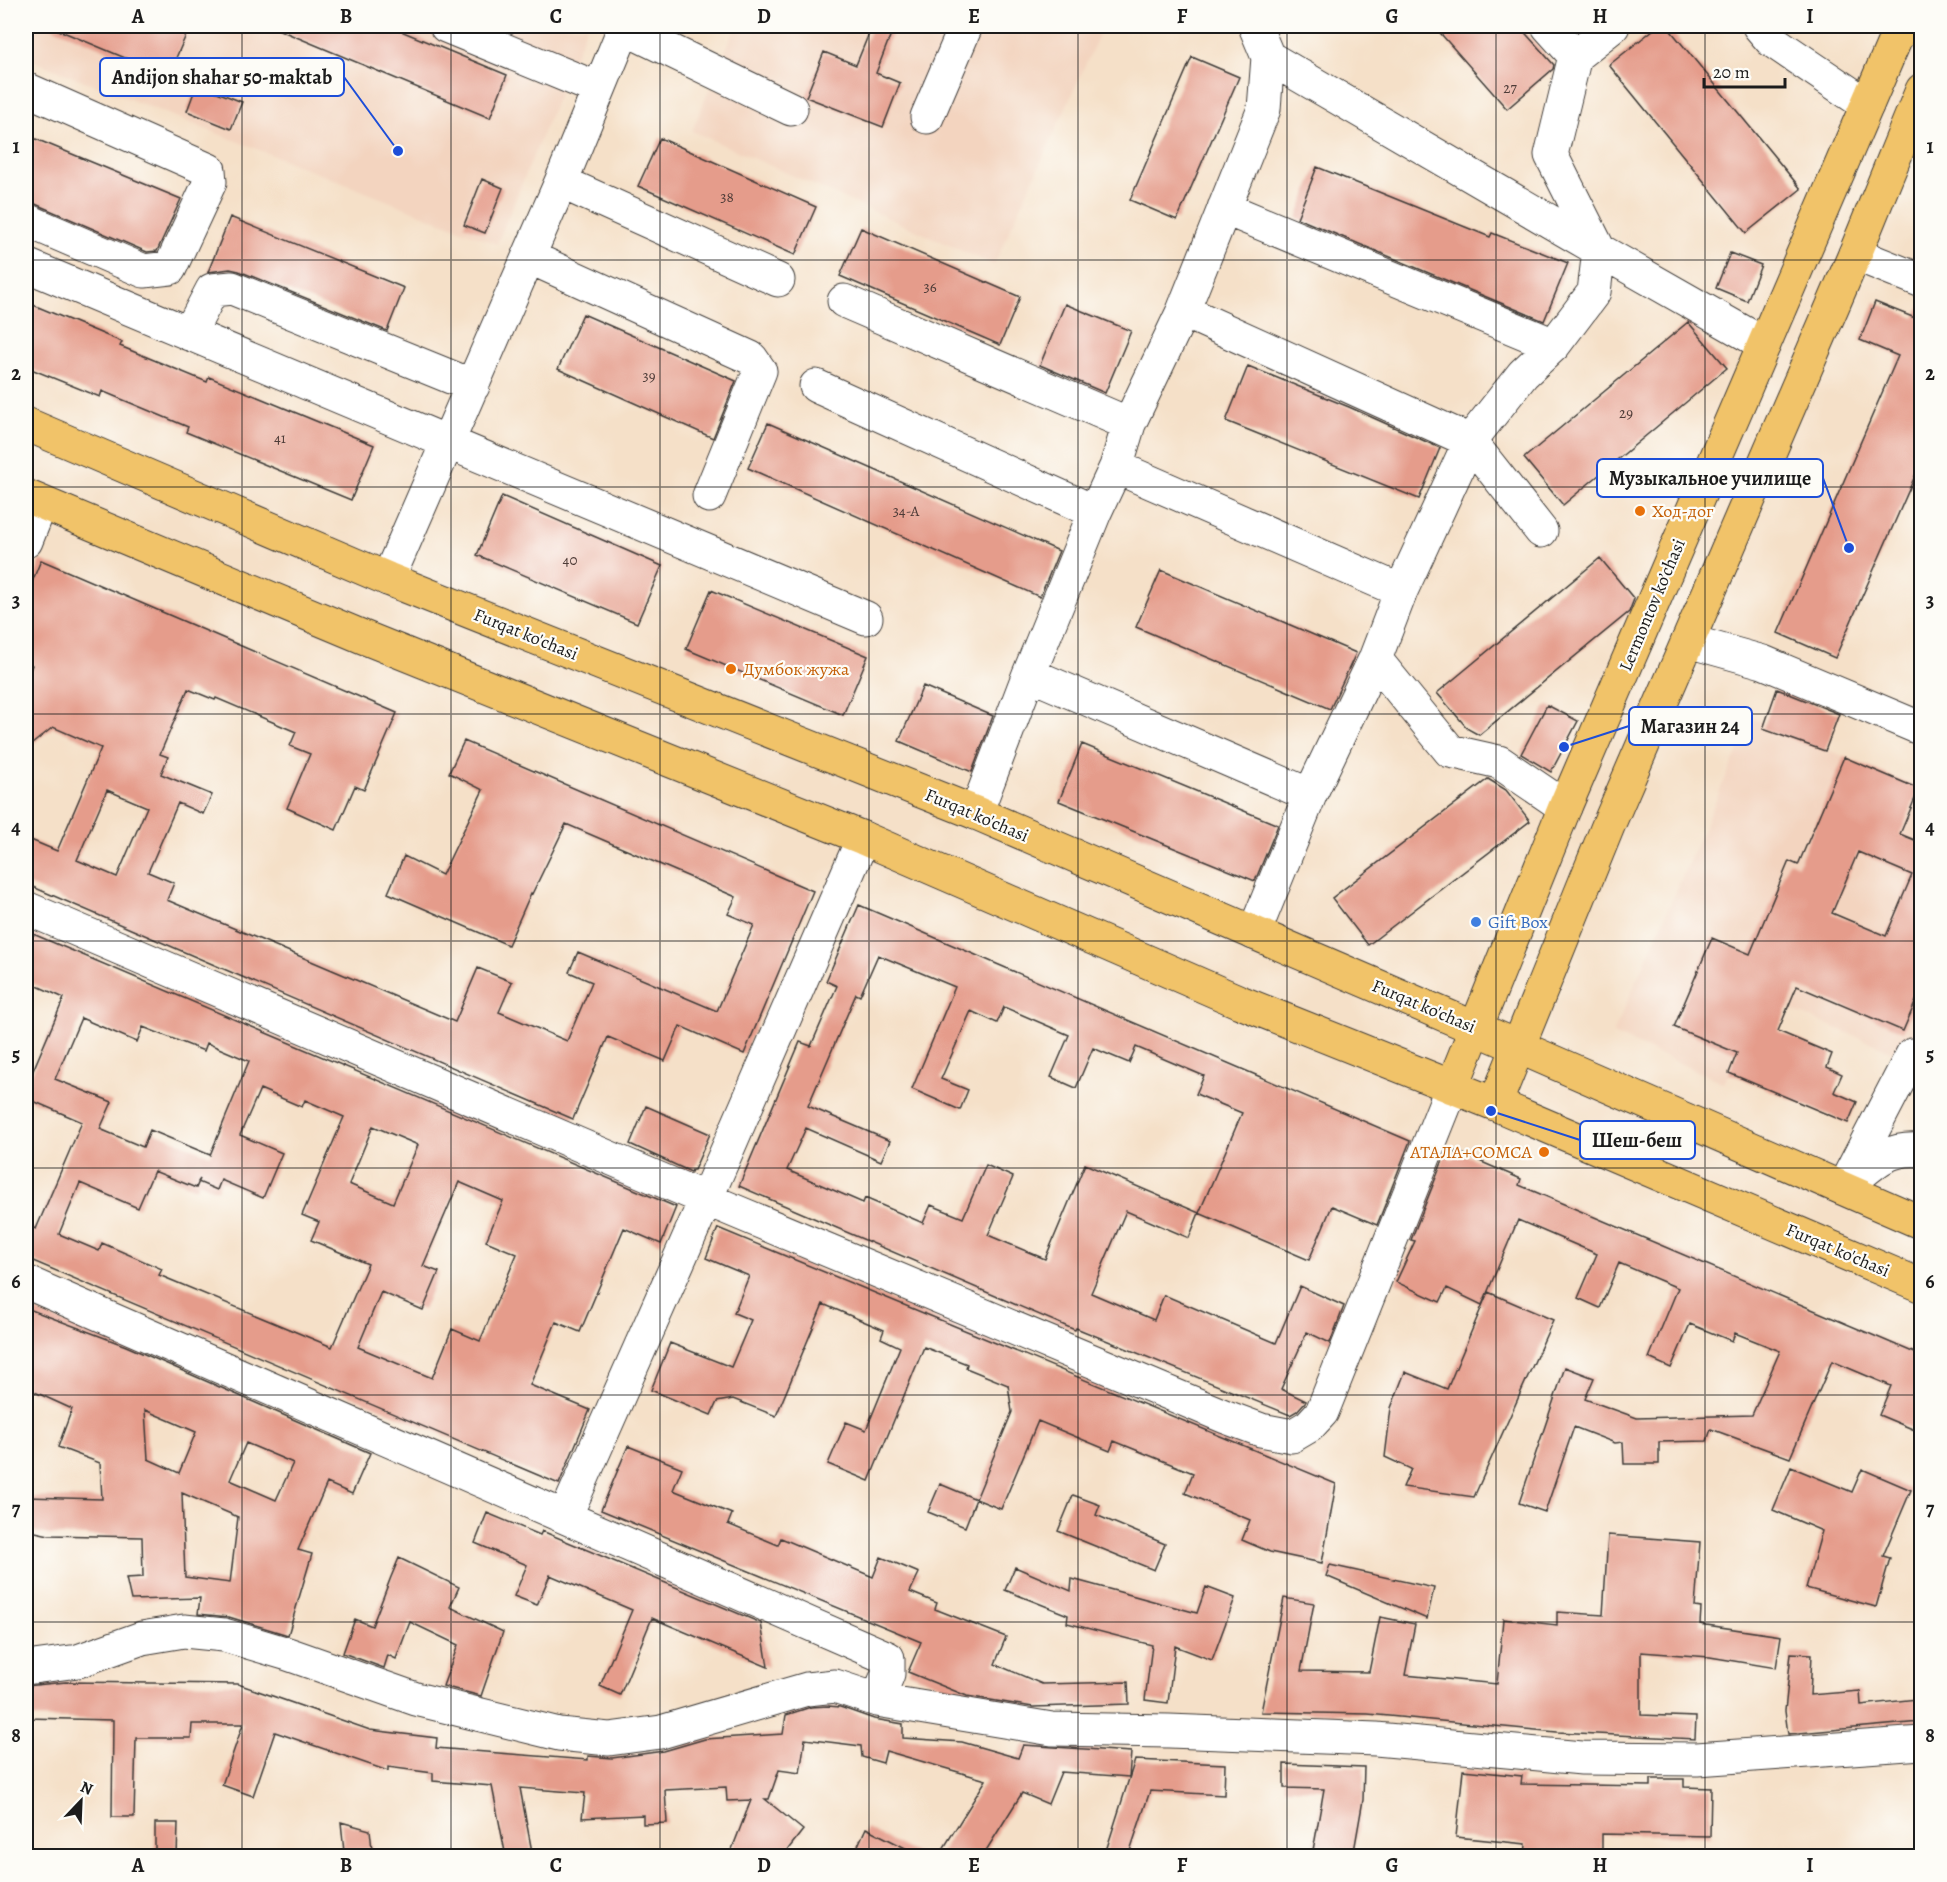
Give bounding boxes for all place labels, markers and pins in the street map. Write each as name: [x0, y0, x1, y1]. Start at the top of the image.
callout: Andijon shahar 50-maktab: [100, 58, 344, 96]
callout: Музыкальное училище: [1597, 459, 1823, 497]
place label: Ход-дог: [1652, 499, 1714, 523]
marker: Ход-дог: [1633, 504, 1647, 518]
place label: Думбок жужа: [743, 657, 850, 681]
marker: Думбок жужа: [724, 662, 738, 676]
callout: Магазин 24: [1629, 707, 1752, 745]
place label: Gift Box: [1488, 910, 1548, 934]
marker: Gift Box: [1469, 915, 1483, 929]
callout: Шеш-беш: [1580, 1121, 1695, 1159]
place label: АТАЛА+СОМСА: [1409, 1140, 1532, 1164]
marker: АТАЛА+СОМСА: [1537, 1145, 1551, 1159]

